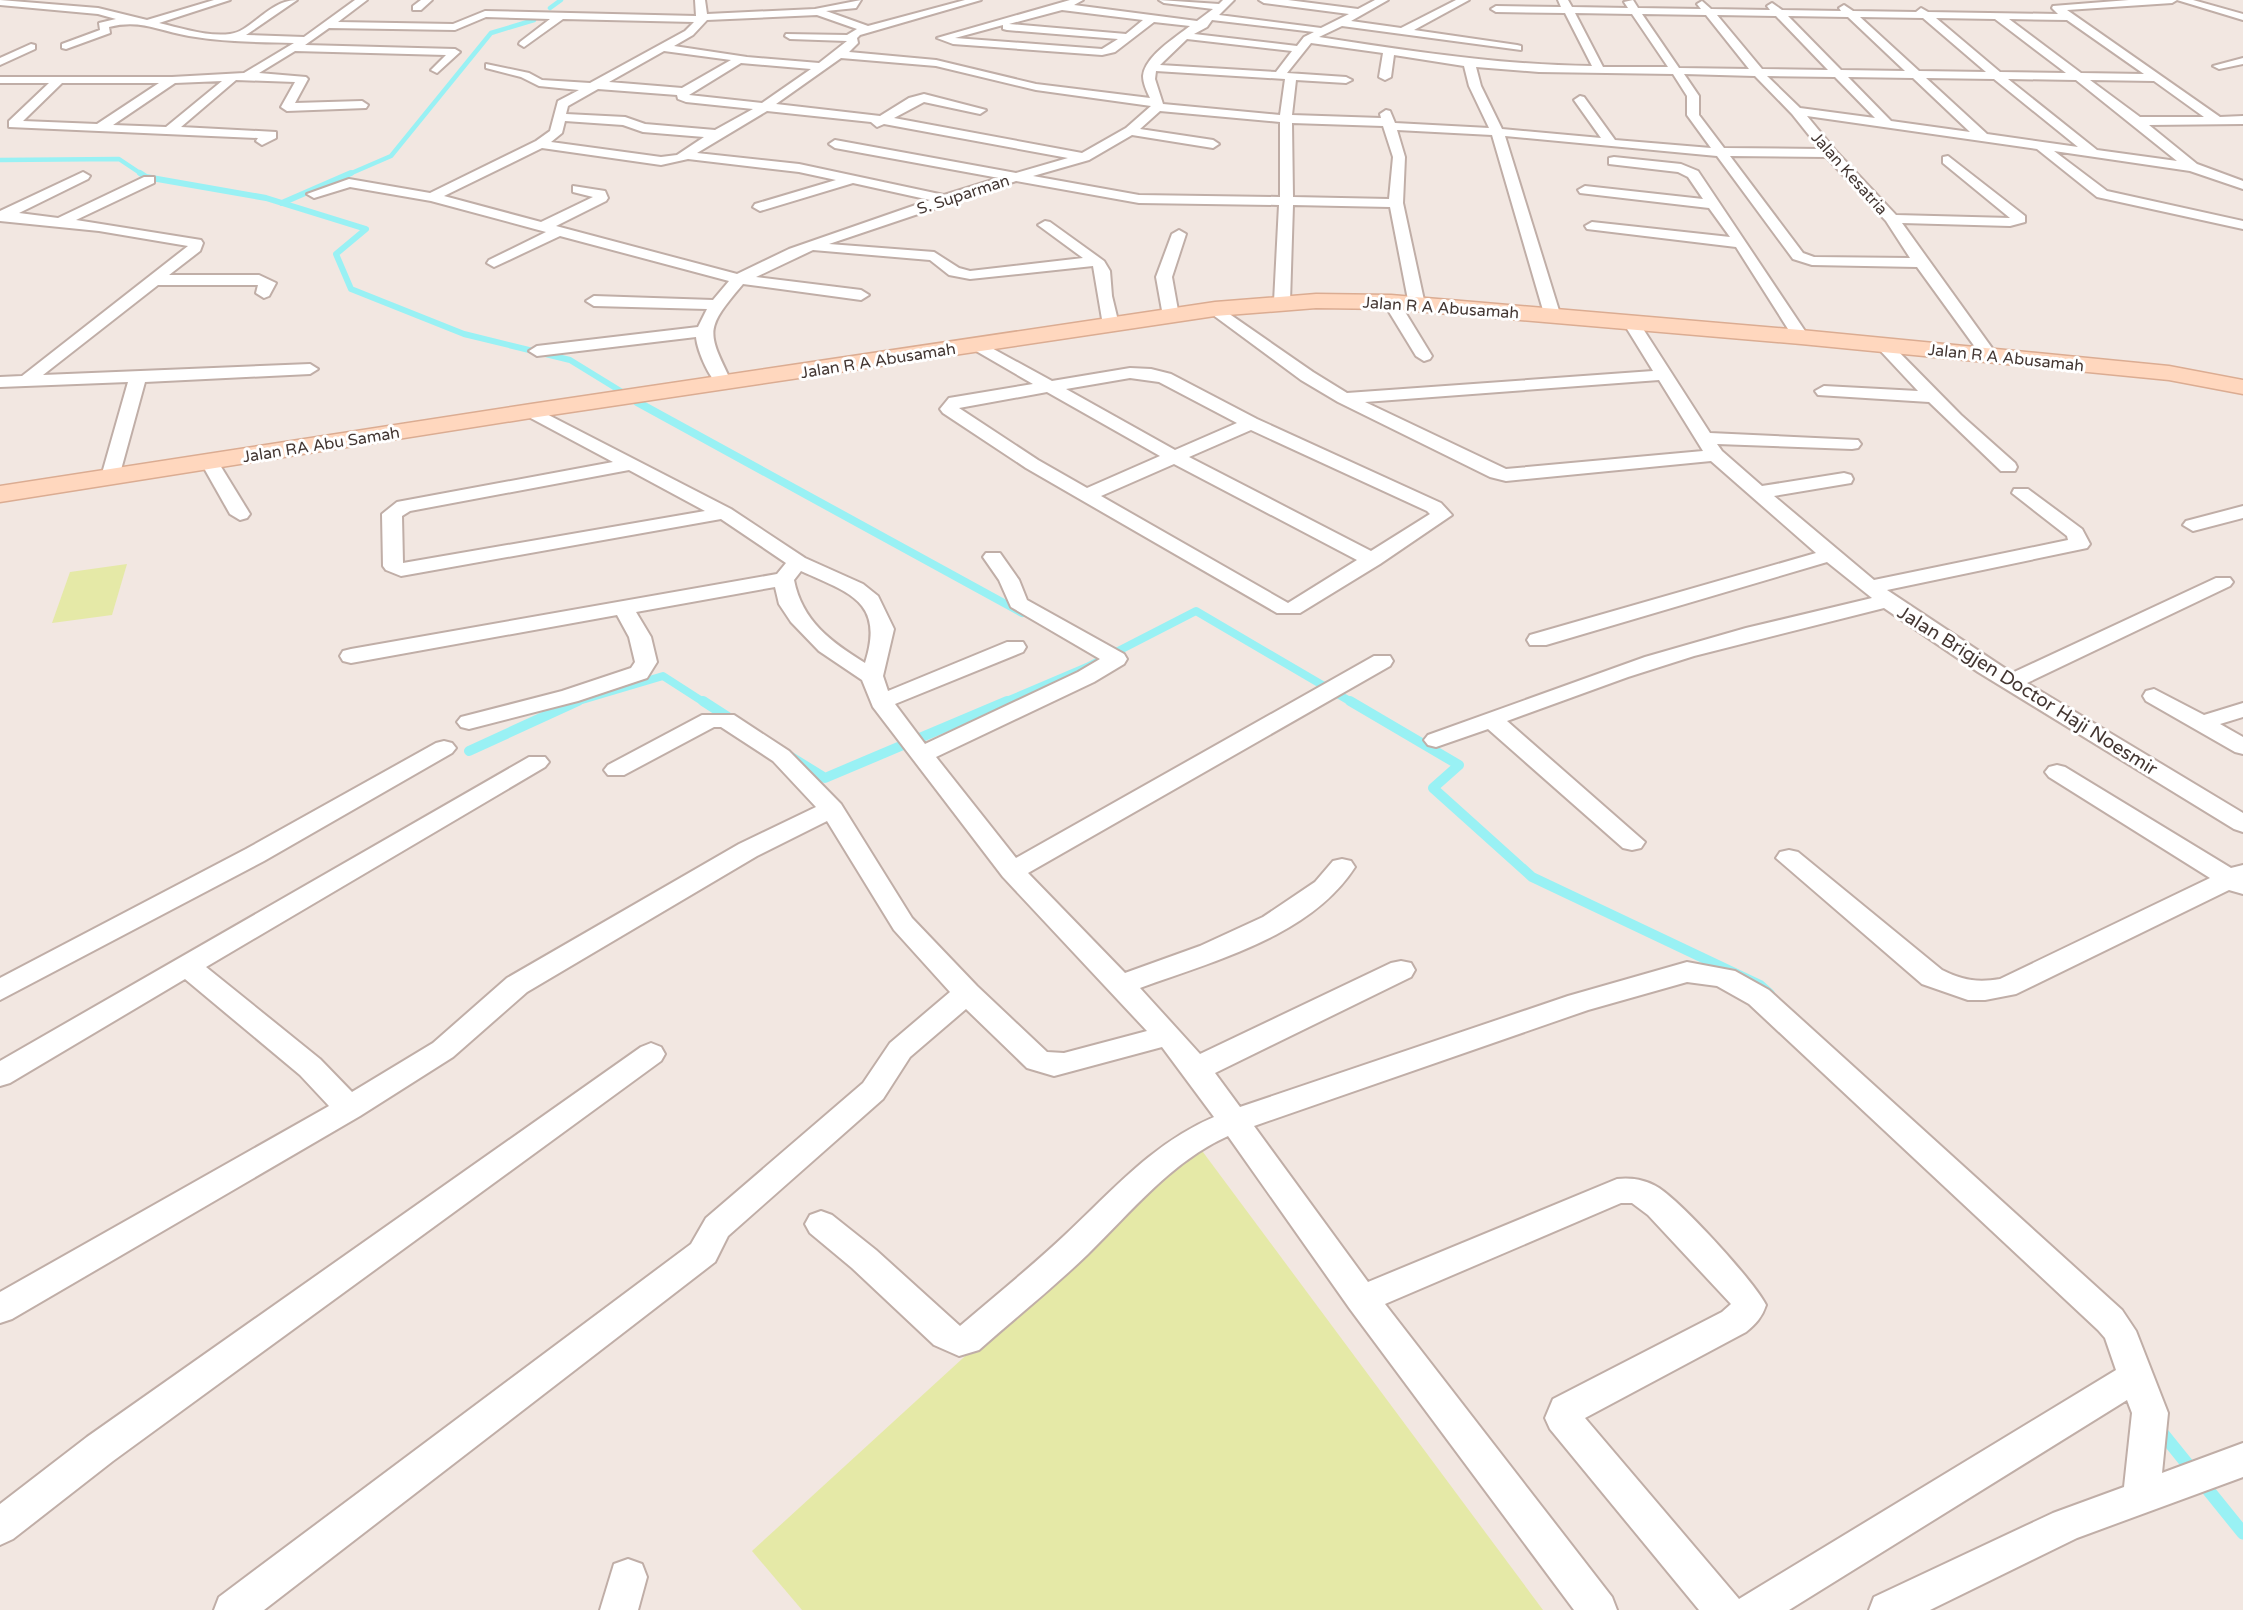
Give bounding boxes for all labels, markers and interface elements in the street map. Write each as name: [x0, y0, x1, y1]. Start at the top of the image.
street label: Jalan Kesatria: [1807, 128, 1892, 219]
street label: S. Suparman: [914, 171, 1012, 219]
street label: Jalan R A Abusamah: [1362, 293, 1520, 323]
street label: Jalan R A Abusamah: [799, 339, 957, 383]
street label: Jalan R A Abusamah: [1927, 340, 2085, 376]
street label: Jalan RA Abu Samah: [241, 423, 401, 467]
street label: Jalan Brigjen Doctor Haji Noesmir: [1893, 601, 2162, 781]

